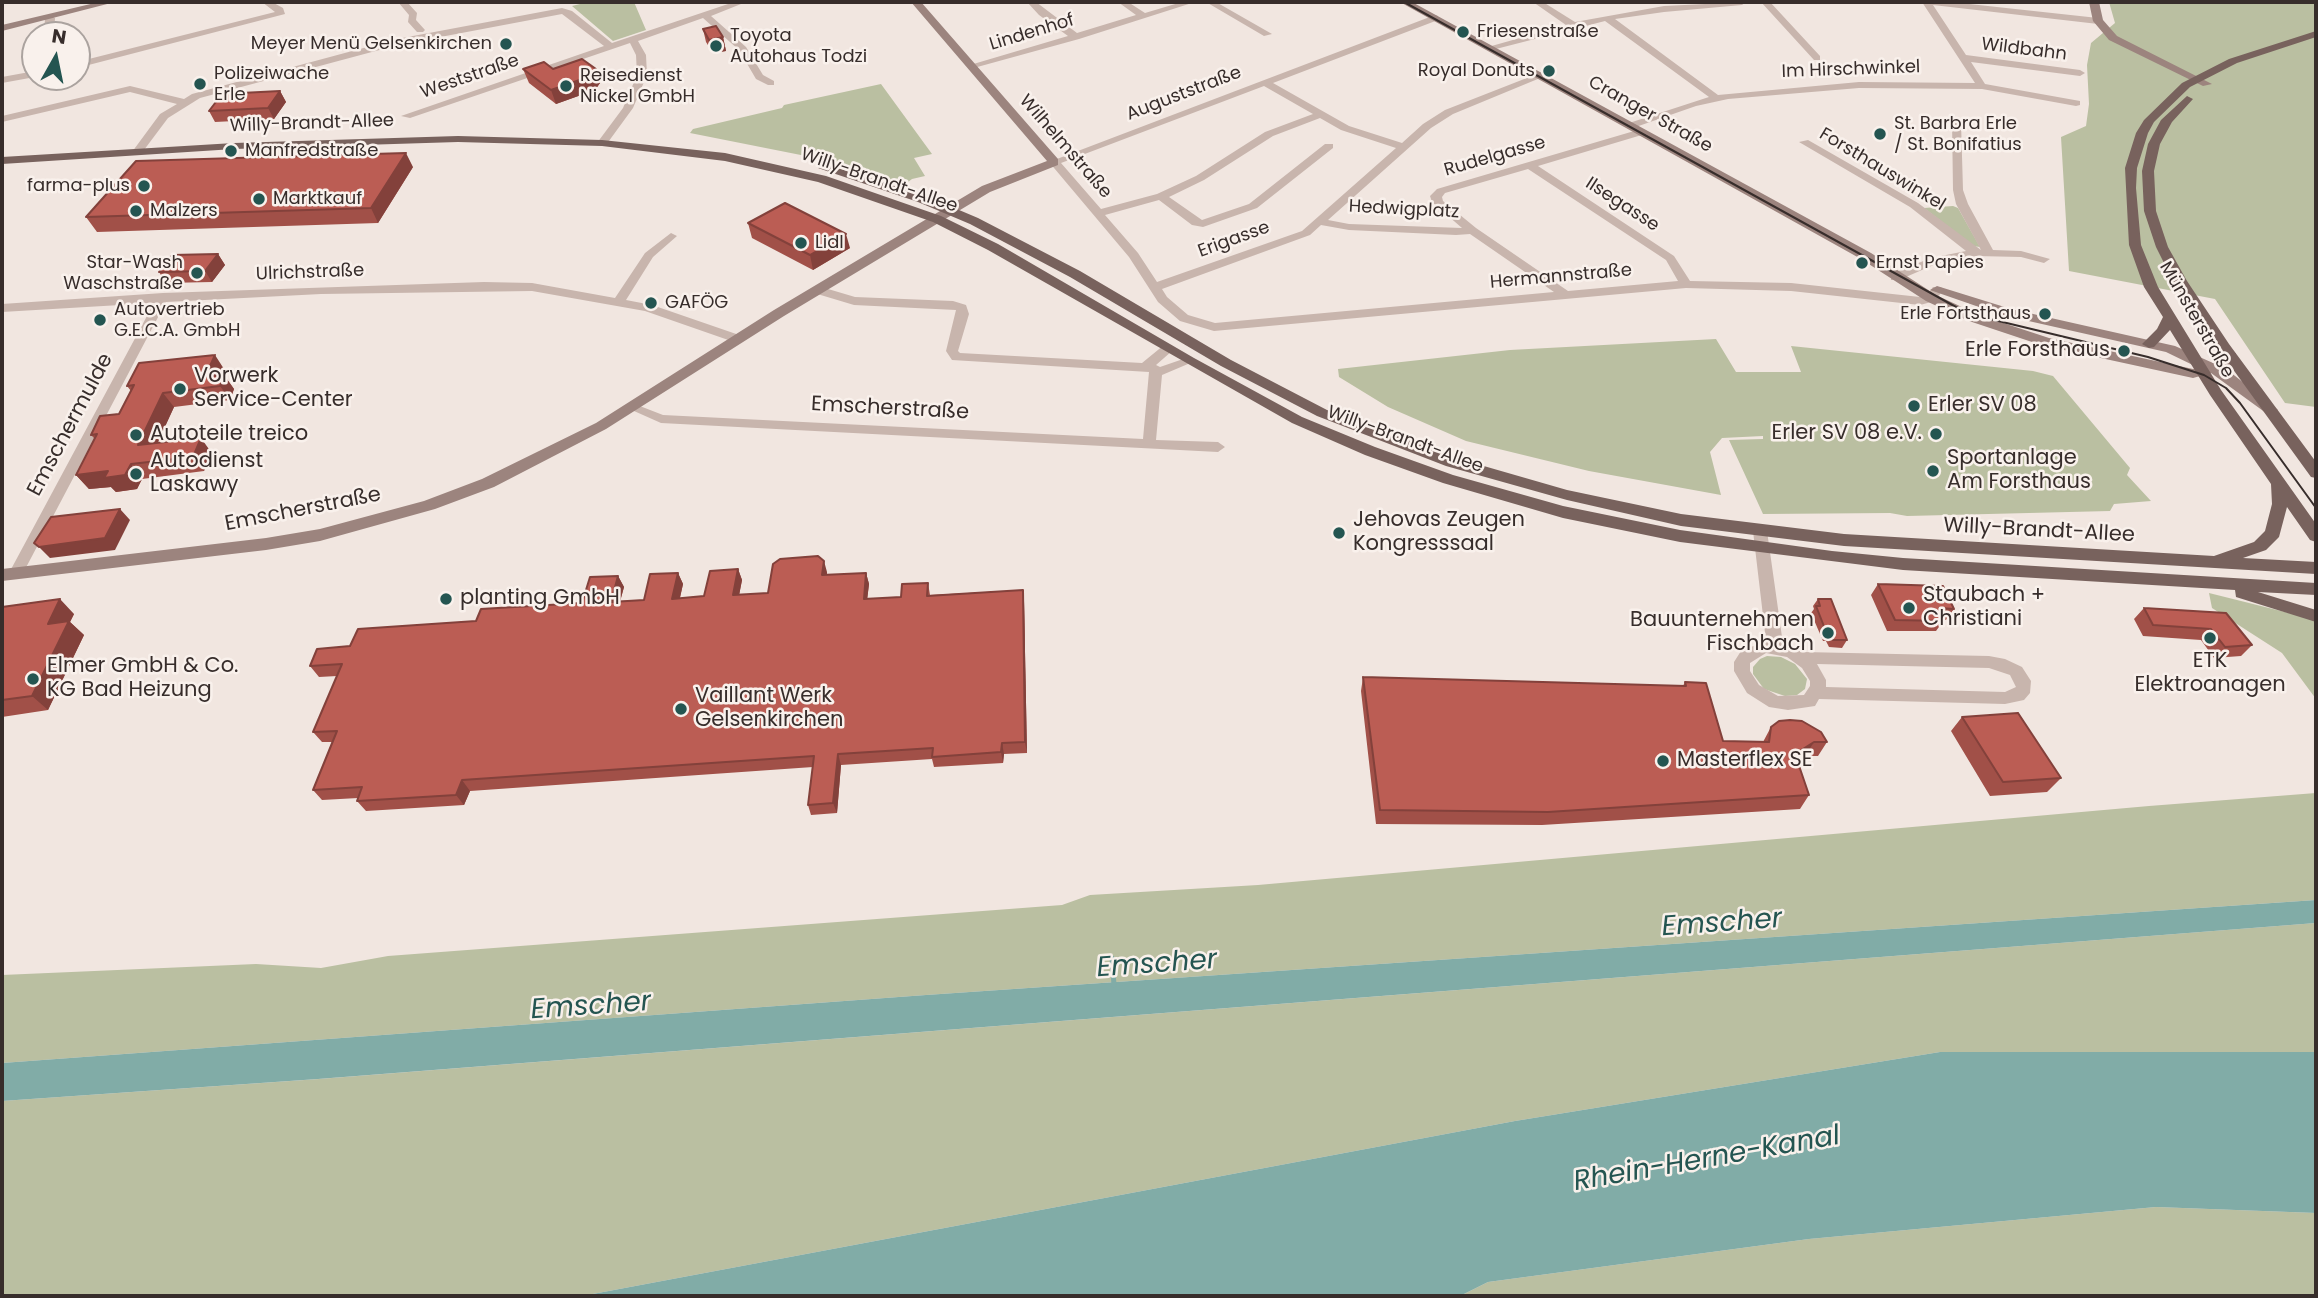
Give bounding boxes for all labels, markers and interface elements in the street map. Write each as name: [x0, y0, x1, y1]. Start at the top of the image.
street label: Lindenhof: [987, 10, 1077, 56]
north arrow: [21, 21, 91, 91]
place label: Friesenstraße: [1477, 21, 1599, 43]
text: N: [50, 22, 68, 51]
marker: Friesenstraße: [1455, 24, 1471, 40]
place label: Toyota Autohaus Todzi: [730, 25, 867, 68]
place label: Meyer Menü Gelsenkirchen: [251, 33, 492, 55]
street label: Wildbahn: [1980, 34, 2068, 66]
marker: Meyer Menü Gelsenkirchen: [498, 36, 514, 52]
marker: Toyota Autohaus Todzi: [708, 38, 724, 54]
street label: Weststraße: [418, 50, 522, 104]
street label: Im Hirschwinkel: [1781, 57, 1921, 83]
place label: Royal Donuts: [1418, 60, 1535, 82]
street label: Auguststraße: [1123, 62, 1245, 126]
place label: Polizeiwache Erle: [214, 63, 329, 106]
marker: Royal Donuts: [1541, 63, 1557, 79]
place label: Reisedienst Nickel GmbH: [580, 65, 695, 108]
street label: Cranger Straße: [1584, 72, 1716, 158]
marker: Polizeiwache Erle: [192, 76, 208, 92]
marker: Reisedienst Nickel GmbH: [558, 78, 574, 94]
street label: Wilhelmstraße: [1014, 91, 1116, 203]
street label: Willy-Brandt-Allee: [230, 110, 394, 138]
place label: St. Barbra Erle / St. Bonifatius: [1894, 113, 2022, 156]
street label: Forsthauswinkel: [1815, 124, 1949, 216]
marker: St. Barbra Erle / St. Bonifatius: [1872, 126, 1888, 142]
street label: Rudelgasse: [1442, 132, 1548, 182]
place label: Manfredstraße: [245, 140, 378, 162]
marker: Manfredstraße: [223, 143, 239, 159]
street label: Willy-Brandt-Allee: [798, 144, 960, 218]
street label: Ilsegasse: [1581, 173, 1663, 237]
place label: farma-plus: [27, 175, 130, 197]
marker: farma-plus: [136, 178, 152, 194]
place label: Marktkauf: [273, 188, 362, 210]
marker: Marktkauf: [251, 191, 267, 207]
street label: Hedwigplatz: [1348, 196, 1460, 224]
place label: Malzers: [150, 200, 218, 222]
marker: Malzers: [128, 203, 144, 219]
street label: Erigasse: [1195, 217, 1273, 263]
place label: Lidl: [815, 232, 844, 254]
marker: Lidl: [793, 235, 809, 251]
place label: Star-Wash Waschstraße: [63, 252, 183, 294]
place label: Ernst Papies: [1876, 252, 1984, 274]
marker: Ernst Papies: [1854, 255, 1870, 271]
street label: Münsterstraße: [2154, 258, 2238, 382]
street label: Ulrichstraße: [255, 260, 365, 286]
street label: Hermannstraße: [1489, 260, 1633, 294]
marker: Star-Wash Waschstraße: [189, 265, 205, 281]
place label: GAFÖG: [665, 292, 728, 314]
marker: GAFÖG: [643, 295, 659, 311]
place label: Autovertrieb G.E.C.A. GmbH: [114, 299, 240, 342]
place label: Erle Fortsthaus: [1900, 303, 2031, 325]
marker: Erle Fortsthaus: [2037, 306, 2053, 322]
marker: Autovertrieb G.E.C.A. GmbH: [92, 312, 108, 328]
place label: Erle Forsthaus: [1965, 338, 2110, 364]
marker: Erle Forsthaus: [2116, 343, 2132, 359]
street label: Emschermulde: [23, 349, 119, 501]
place label: Vorwerk Service-Center: [194, 364, 353, 414]
marker: Vorwerk Service-Center: [172, 381, 188, 397]
street label: Emscherstraße: [810, 392, 970, 426]
place label: Erler SV 08: [1928, 393, 2037, 419]
marker: Erler SV 08: [1906, 398, 1922, 414]
street label: Willy-Brandt-Allee: [1324, 402, 1486, 478]
place label: Erler SV 08 e.V.: [1772, 421, 1922, 447]
place label: Autoteile treico: [150, 422, 308, 448]
marker: Erler SV 08 e.V.: [1928, 426, 1944, 442]
marker: Autoteile treico: [128, 427, 144, 443]
place label: Sportanlage Am Forsthaus: [1947, 446, 2091, 496]
place label: Autodienst Laskawy: [150, 449, 263, 499]
marker: Sportanlage Am Forsthaus: [1925, 463, 1941, 479]
marker: Autodienst Laskawy: [128, 466, 144, 482]
street label: Emscherstraße: [223, 483, 383, 537]
place label: Jehovas Zeugen Kongresssaal: [1353, 508, 1525, 558]
street label: Willy-Brandt-Allee: [1943, 513, 2135, 549]
marker: Jehovas Zeugen Kongresssaal: [1331, 525, 1347, 541]
place label: Staubach + Christiani: [1923, 583, 2045, 633]
place label: planting GmbH: [460, 586, 620, 612]
marker: planting GmbH: [438, 591, 454, 607]
marker: Staubach + Christiani: [1901, 600, 1917, 616]
place label: Bauunternehmen Fischbach: [1630, 608, 1814, 658]
marker: Bauunternehmen Fischbach: [1820, 625, 1836, 641]
marker: ETK Elektroanagen: [2202, 630, 2218, 646]
place label: ETK Elektroanagen: [2134, 649, 2286, 699]
place label: Elmer GmbH & Co. KG Bad Heizung: [47, 654, 239, 704]
marker: Elmer GmbH & Co. KG Bad Heizung: [25, 671, 41, 687]
place label: Vaillant Werk Gelsenkirchen: [695, 684, 843, 734]
marker: Vaillant Werk Gelsenkirchen: [673, 701, 689, 717]
place label: Masterflex SE: [1677, 748, 1813, 774]
marker: Masterflex SE: [1655, 753, 1671, 769]
water label: Emscher: [1661, 903, 1783, 945]
water label: Emscher: [1096, 944, 1218, 986]
water label: Emscher: [530, 986, 652, 1028]
water label: Rhein-Herne-Kanal: [1571, 1120, 1843, 1200]

